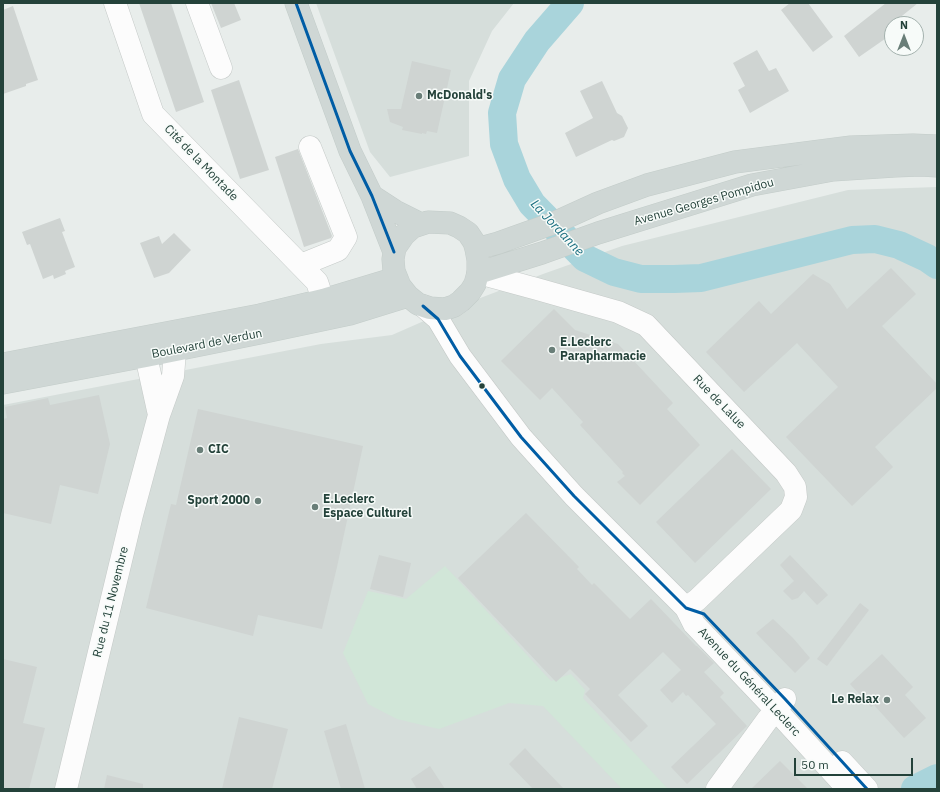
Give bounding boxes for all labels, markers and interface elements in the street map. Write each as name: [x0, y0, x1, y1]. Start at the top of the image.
north arrow: [884, 16, 924, 56]
text: N: [900, 18, 908, 32]
place label: McDonald's: [427, 89, 492, 103]
marker: McDonald's: [414, 91, 424, 101]
street label: Cité de la Montade: [161, 122, 241, 204]
street label: Avenue Georges Pompidou: [632, 175, 776, 229]
water label: La Jordanne: [527, 197, 587, 259]
street label: Boulevard de Verdun: [151, 326, 263, 362]
place label: E.Leclerc Parapharmacie: [560, 336, 646, 364]
marker: E.Leclerc Parapharmacie: [547, 345, 557, 355]
street label: Rue de Lalue: [690, 372, 748, 432]
unlabelled marker: [477, 381, 487, 391]
place label: CIC: [208, 443, 229, 457]
marker: CIC: [195, 445, 205, 455]
place label: E.Leclerc Espace Culturel: [323, 493, 412, 521]
place label: Sport 2000: [187, 494, 250, 508]
marker: Sport 2000: [253, 496, 263, 506]
marker: E.Leclerc Espace Culturel: [310, 502, 320, 512]
street label: Rue du 11 Novembre: [90, 545, 132, 659]
street label: Avenue du Général Leclerc: [695, 625, 803, 739]
place label: Le Relax: [831, 693, 879, 707]
marker: Le Relax: [882, 695, 892, 705]
scale bar: [796, 750, 915, 776]
text: 50 m: [801, 757, 829, 772]

